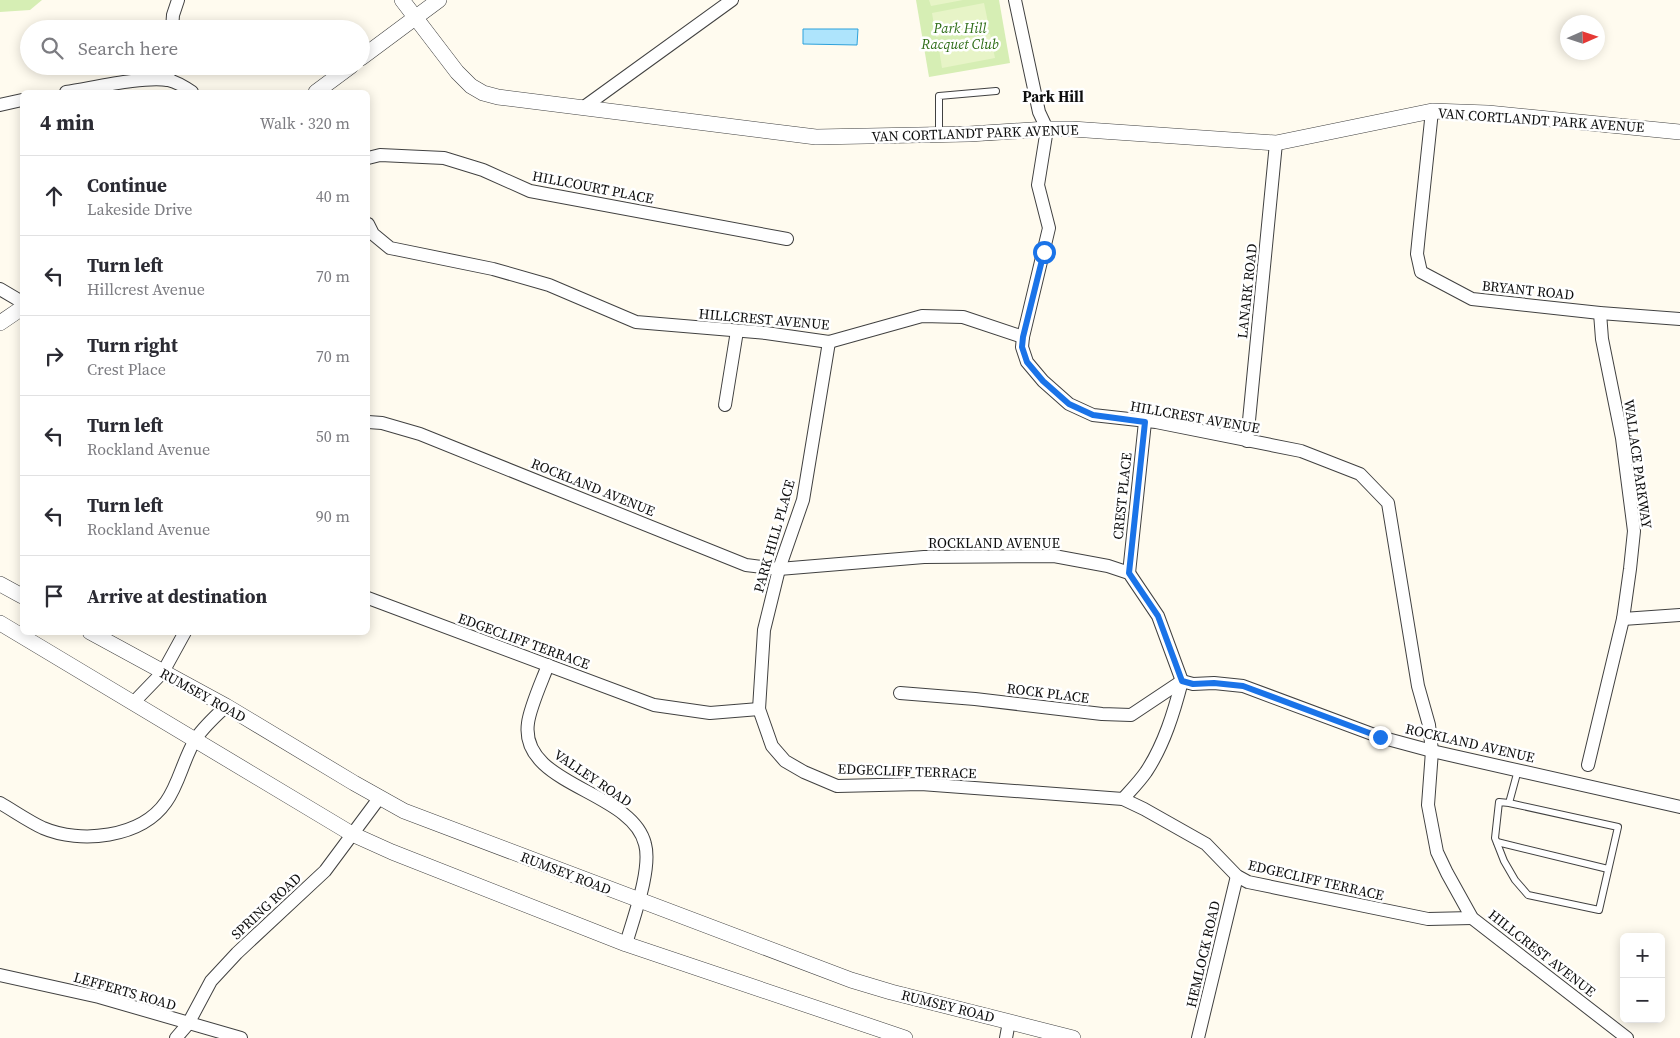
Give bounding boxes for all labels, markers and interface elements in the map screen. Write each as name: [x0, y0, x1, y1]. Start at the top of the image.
north arrow: [1560, 15, 1605, 60]
park label: Park Hill Racquet Club: [920, 18, 999, 54]
search box: [20, 20, 370, 75]
icon: search: [38, 34, 66, 62]
text: Search here: [78, 35, 178, 61]
district label: Park Hill: [1022, 86, 1084, 107]
street label: VAN CORTLANDT PARK AVENUE: [1437, 103, 1645, 137]
text: 4 min: [40, 108, 95, 137]
text: Walk · 320 m: [260, 112, 350, 134]
street label: VAN CORTLANDT PARK AVENUE: [871, 119, 1079, 147]
street label: HILLCOURT PLACE: [531, 165, 655, 209]
text: Continue: [87, 172, 167, 198]
icon: ahead: [40, 182, 68, 210]
text: 40 m: [316, 185, 350, 207]
text: Lakeside Drive: [87, 198, 193, 220]
route start: [1033, 241, 1056, 264]
street label: LANARK ROAD: [1232, 242, 1262, 339]
text: Turn left: [87, 252, 163, 278]
icon: left: [40, 262, 68, 290]
text: 70 m: [316, 265, 350, 287]
street label: BRYANT ROAD: [1481, 275, 1575, 305]
text: Hillcrest Avenue: [87, 278, 205, 300]
street label: HILLCREST AVENUE: [698, 303, 830, 335]
text: Turn right: [87, 332, 178, 358]
icon: right: [40, 342, 68, 370]
text: 70 m: [316, 345, 350, 367]
text: Crest Place: [87, 358, 166, 380]
street label: HILLCREST AVENUE: [1129, 396, 1261, 438]
street label: WALLACE PARKWAY: [1619, 398, 1657, 530]
text: Turn left: [87, 412, 163, 438]
icon: left: [40, 422, 68, 450]
text: 50 m: [316, 425, 350, 447]
text: Rockland Avenue: [87, 438, 210, 460]
street label: CREST PLACE: [1107, 452, 1137, 540]
street label: ROCKLAND AVENUE: [528, 453, 658, 521]
street label: PARK HILL PLACE: [748, 477, 800, 595]
text: Turn left: [87, 492, 163, 518]
icon: left: [40, 502, 68, 530]
text: 90 m: [316, 505, 350, 527]
text: Rockland Avenue: [87, 518, 210, 540]
street label: ROCKLAND AVENUE: [928, 533, 1060, 553]
icon: arrive: [40, 582, 68, 610]
text: Arrive at destination: [87, 583, 267, 609]
street label: EDGECLIFF TERRACE: [455, 608, 593, 674]
street label: RUMSEY ROAD: [156, 663, 250, 727]
street label: ROCK PLACE: [1006, 678, 1090, 708]
street label: ROCKLAND AVENUE: [1403, 718, 1537, 768]
route end: [1369, 726, 1392, 749]
street label: VALLEY ROAD: [550, 744, 636, 812]
street label: EDGECLIFF TERRACE: [837, 759, 977, 783]
street label: RUMSEY ROAD: [518, 847, 614, 899]
street label: EDGECLIFF TERRACE: [1246, 855, 1386, 905]
street label: SPRING ROAD: [226, 868, 306, 944]
street label: HEMLOCK ROAD: [1181, 899, 1225, 1009]
street label: HILLCREST AVENUE: [1484, 905, 1600, 1001]
map controls: [1620, 933, 1665, 1023]
button: +: [1620, 933, 1665, 978]
street label: LEFFERTS ROAD: [71, 967, 179, 1015]
button: −: [1620, 978, 1665, 1023]
street label: RUMSEY ROAD: [899, 985, 997, 1027]

